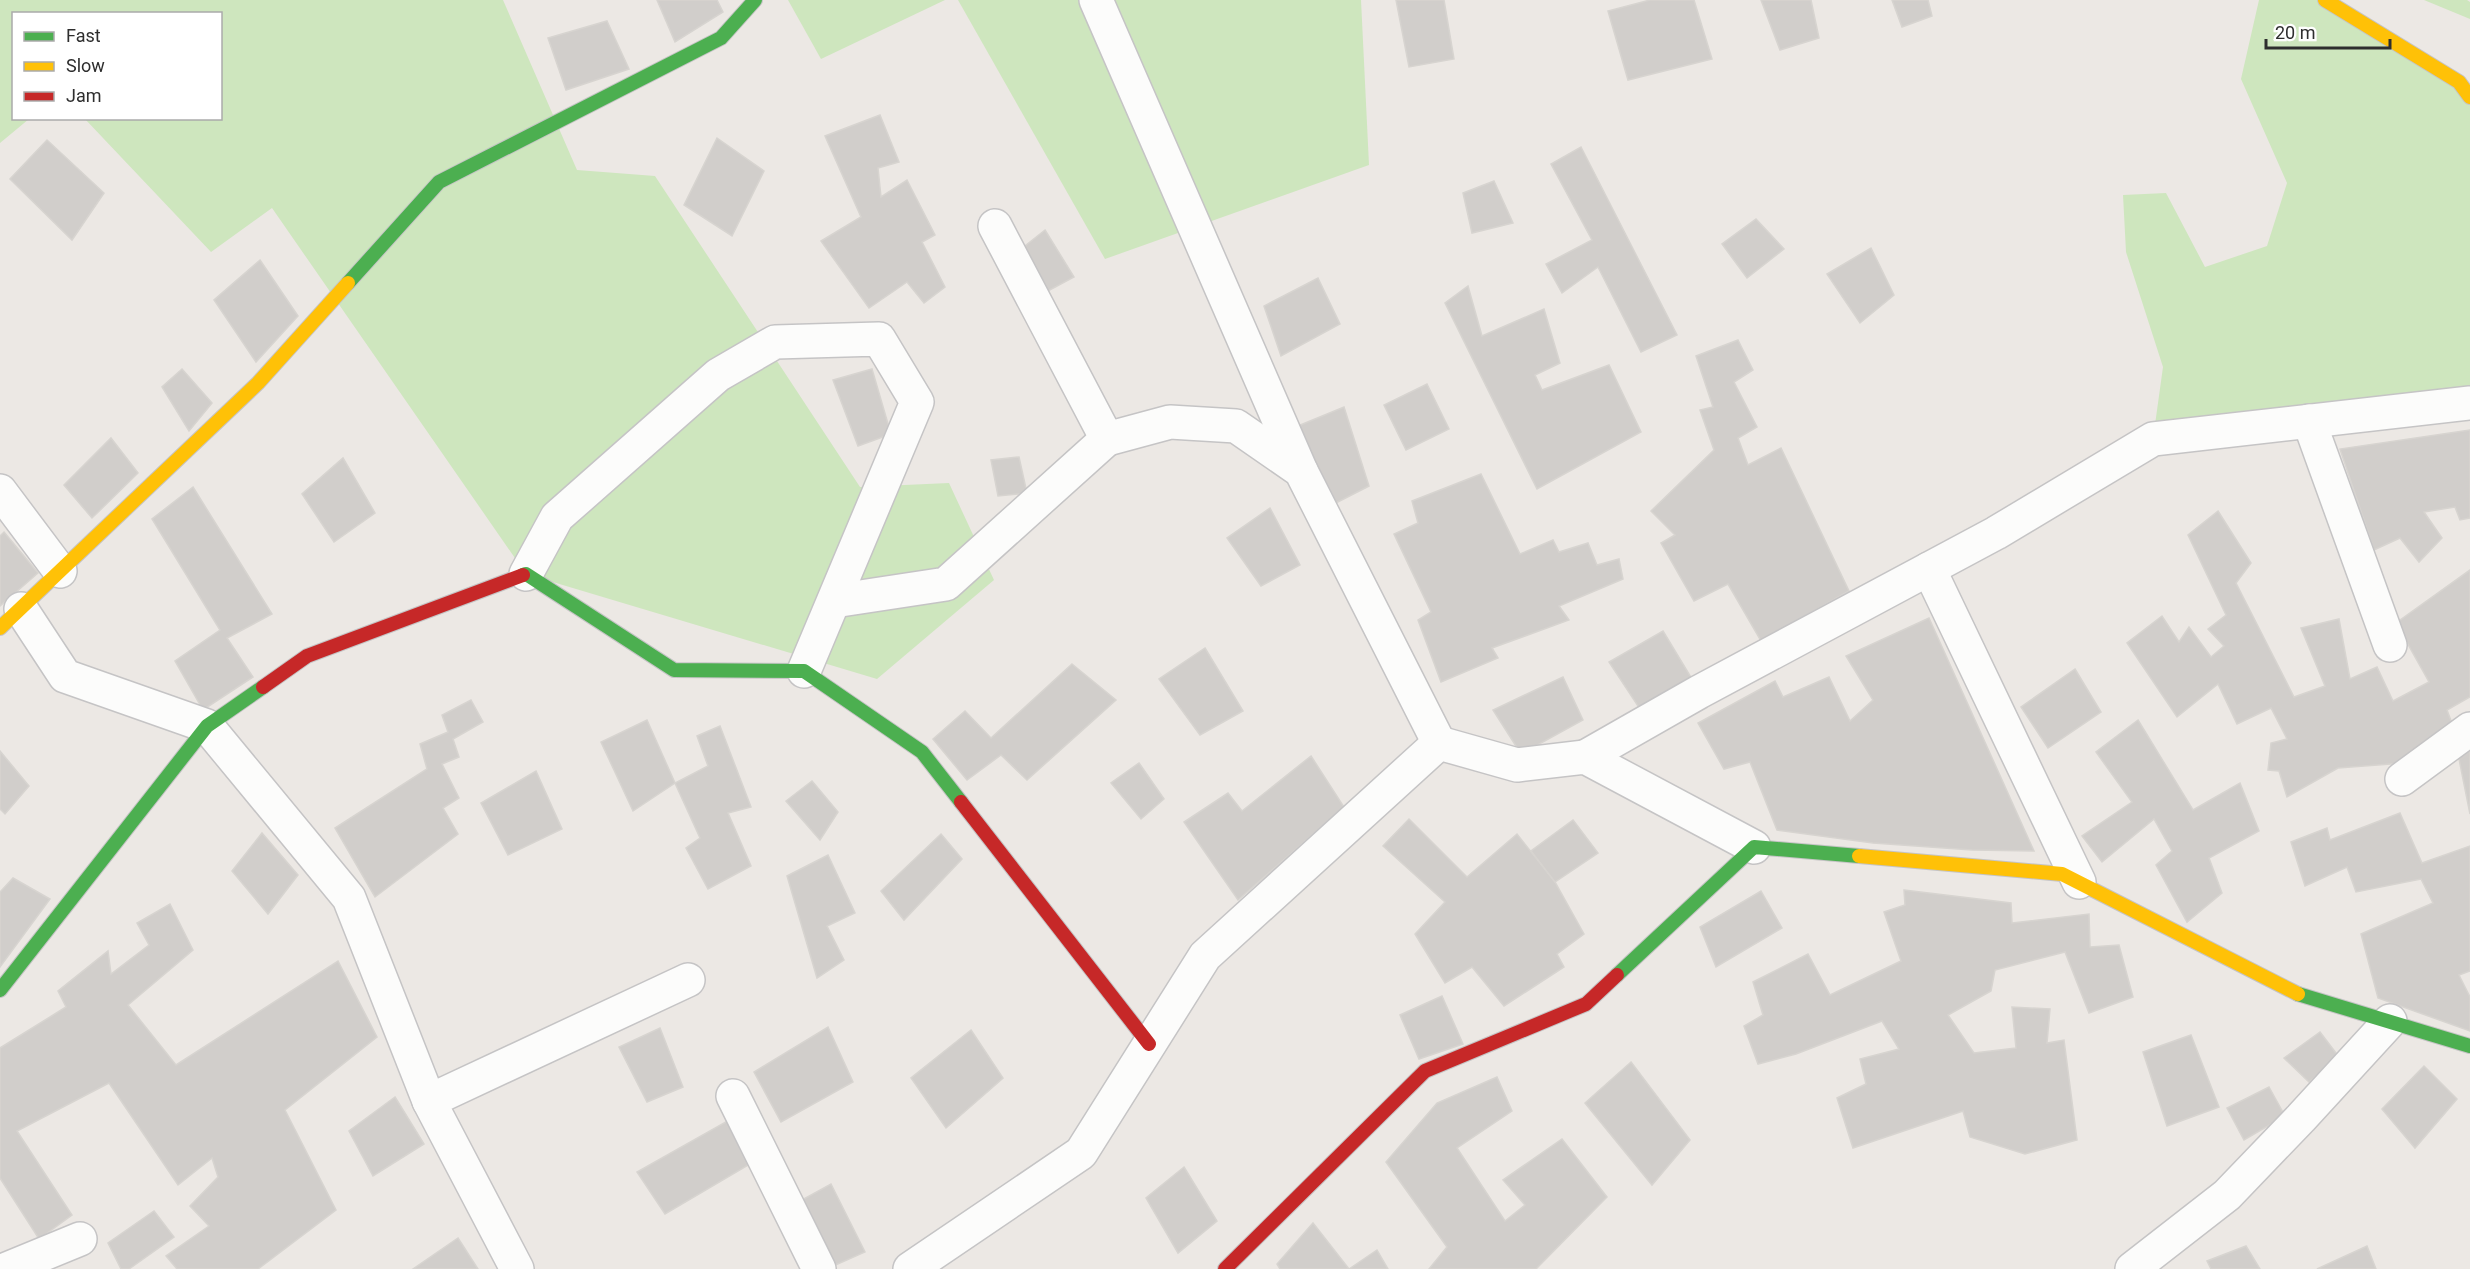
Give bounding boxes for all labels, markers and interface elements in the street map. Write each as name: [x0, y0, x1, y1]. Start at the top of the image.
legend: [12, 12, 222, 120]
scale bar: [2266, 12, 2390, 50]
text: 20 m: [2275, 22, 2315, 43]
text: Fast: [66, 25, 101, 46]
text: Slow: [66, 55, 105, 76]
text: Jam: [66, 85, 102, 106]

